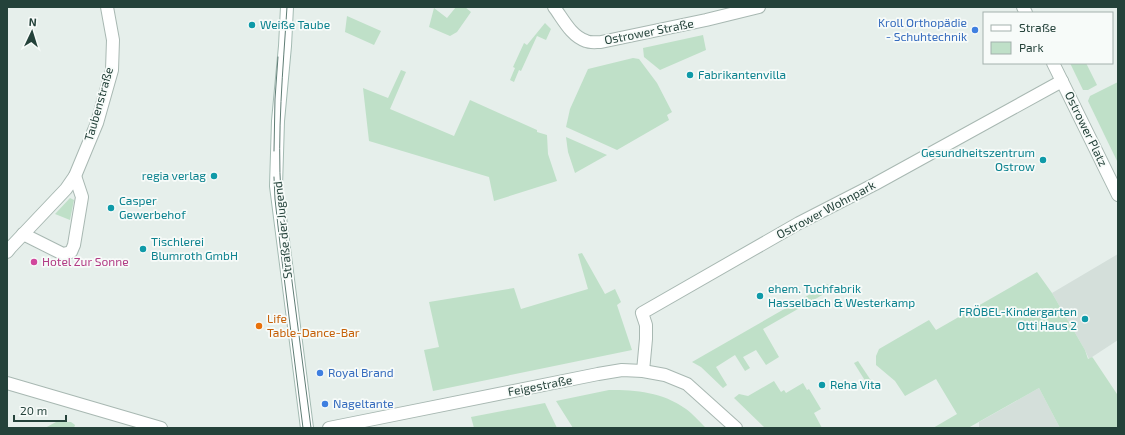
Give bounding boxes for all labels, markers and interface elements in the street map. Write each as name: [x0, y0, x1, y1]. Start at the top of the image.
north arrow: [12, 12, 52, 52]
legend: [983, 12, 1113, 64]
text: N: [28, 15, 37, 28]
street label: Ostrower Straße: [603, 15, 695, 47]
place label: Kroll Orthopädie - Schuhtechnik: [878, 15, 967, 43]
place label: Weiße Taube: [260, 17, 330, 31]
marker: Weiße Taube: [247, 20, 257, 30]
text: Straße: [1019, 20, 1056, 34]
marker: Kroll Orthopädie - Schuhtechnik: [970, 25, 980, 35]
text: Park: [1019, 40, 1044, 54]
street label: Taubenstraße: [81, 65, 115, 142]
place label: Fabrikantenvilla: [698, 67, 786, 81]
marker: Fabrikantenvilla: [685, 70, 695, 80]
street label: Ostrower Platz: [1063, 89, 1111, 168]
place label: Gesundheitszentrum Ostrow: [921, 145, 1035, 173]
marker: Gesundheitszentrum Ostrow: [1038, 155, 1048, 165]
place label: regia verlag: [142, 168, 206, 182]
marker: regia verlag: [209, 171, 219, 181]
street label: Ostrower Wohnpark: [774, 177, 877, 241]
street label: Straße der Jugend: [270, 181, 294, 280]
place label: Casper Gewerbehof: [119, 193, 186, 221]
marker: Casper Gewerbehof: [106, 203, 116, 213]
place label: Tischlerei Blumroth GmbH: [151, 234, 238, 262]
marker: Tischlerei Blumroth GmbH: [138, 244, 148, 254]
place label: Hotel Zur Sonne: [42, 254, 129, 268]
marker: Hotel Zur Sonne: [29, 257, 39, 267]
place label: ehem. Tuchfabrik Hasselbach & Westerkamp: [768, 281, 915, 309]
marker: ehem. Tuchfabrik Hasselbach & Westerkamp: [755, 291, 765, 301]
place label: FRÖBEL-Kindergarten Otti Haus 2: [959, 304, 1077, 332]
place label: Life Table-Dance-Bar: [267, 311, 360, 339]
marker: FRÖBEL-Kindergarten Otti Haus 2: [1080, 314, 1090, 324]
marker: Life Table-Dance-Bar: [254, 321, 264, 331]
place label: Royal Brand: [328, 365, 394, 379]
marker: Royal Brand: [315, 368, 325, 378]
street label: Feigestraße: [506, 372, 573, 398]
place label: Reha Vita: [830, 377, 881, 391]
marker: Reha Vita: [817, 380, 827, 390]
place label: Nageltante: [333, 396, 394, 410]
scale bar: [14, 397, 66, 423]
marker: Nageltante: [320, 399, 330, 409]
text: 20 m: [20, 403, 47, 417]

